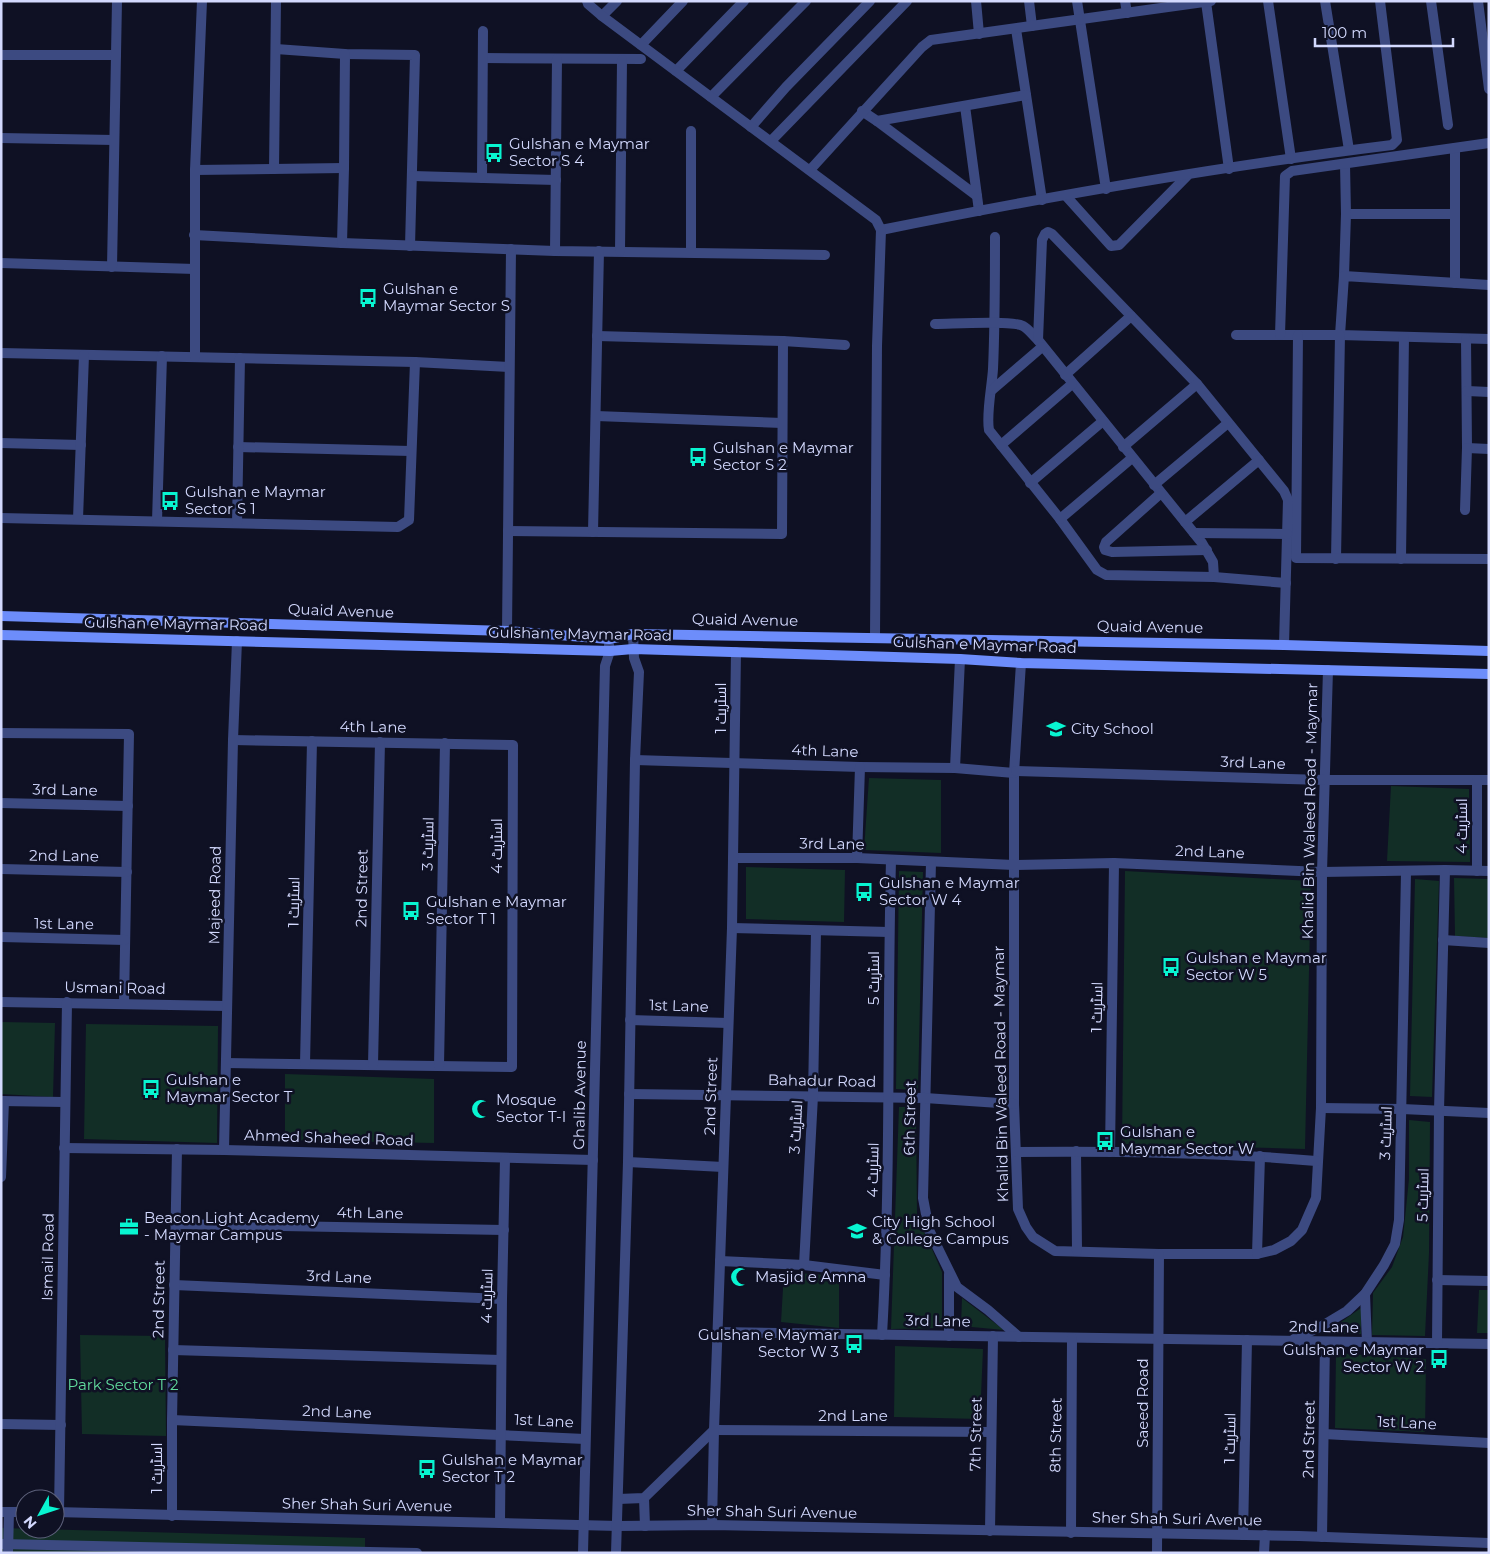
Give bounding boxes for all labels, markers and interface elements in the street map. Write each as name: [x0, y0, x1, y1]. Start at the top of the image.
scale bar: [1315, 15, 1452, 47]
text: 100 m: [1322, 23, 1367, 42]
place label: Gulshan e Maymar Sector S 4: [509, 134, 650, 170]
bus stop icon: Gulshan e Maymar Sector S 4: [483, 142, 505, 164]
place label: Gulshan e Maymar Sector S: [383, 279, 510, 315]
bus stop icon: Gulshan e Maymar Sector S: [357, 287, 379, 309]
place label: Gulshan e Maymar Sector S 2: [713, 438, 854, 474]
bus stop icon: Gulshan e Maymar Sector S 2: [687, 446, 709, 468]
place label: Gulshan e Maymar Sector S 1: [185, 482, 326, 518]
bus stop icon: Gulshan e Maymar Sector S 1: [159, 490, 181, 512]
street label: Quaid Avenue: [288, 599, 394, 622]
street label: Quaid Avenue: [692, 609, 798, 630]
street label: Gulshan e Maymar Road: [84, 612, 268, 635]
street label: Quaid Avenue: [1097, 616, 1203, 637]
street label: Gulshan e Maymar Road: [488, 622, 672, 645]
street label: Gulshan e Maymar Road: [893, 632, 1077, 657]
street label: Khalid Bin Waleed Road - Maymar: [1298, 682, 1321, 940]
street label: اسٹریٹ 1: [711, 683, 730, 733]
street label: 4th Lane: [339, 716, 407, 737]
school or university icon: City School: [1045, 718, 1067, 740]
place label: City School: [1071, 719, 1154, 738]
street label: 4th Lane: [791, 740, 859, 761]
street label: 3rd Lane: [1220, 752, 1286, 773]
street label: 3rd Lane: [32, 779, 98, 800]
street label: اسٹریٹ 4: [1452, 798, 1471, 854]
street label: اسٹریٹ 3: [418, 817, 437, 871]
street label: اسٹریٹ 4: [487, 818, 506, 874]
street label: 3rd Lane: [799, 833, 865, 854]
street label: 2nd Lane: [1175, 841, 1245, 862]
street label: 2nd Lane: [29, 845, 99, 866]
street label: Majeed Road: [204, 845, 225, 945]
street label: 2nd Street: [351, 849, 372, 927]
place label: Gulshan e Maymar Sector W 4: [879, 873, 1020, 909]
street label: اسٹریٹ 1: [284, 876, 303, 928]
bus stop icon: Gulshan e Maymar Sector W 4: [853, 881, 875, 903]
place label: Gulshan e Maymar Sector T 1: [426, 892, 567, 928]
bus stop icon: Gulshan e Maymar Sector T 1: [400, 900, 422, 922]
street label: 1st Lane: [34, 913, 94, 934]
street label: Khalid Bin Waleed Road - Maymar: [989, 945, 1012, 1203]
place label: Gulshan e Maymar Sector W 5: [1186, 948, 1327, 984]
street label: اسٹریٹ 5: [864, 951, 883, 1005]
bus stop icon: Gulshan e Maymar Sector W 5: [1160, 956, 1182, 978]
street label: Usmani Road: [64, 977, 166, 998]
street label: اسٹریٹ 1: [1087, 981, 1106, 1033]
street label: 1st Lane: [649, 995, 709, 1016]
street label: Ghalib Avenue: [569, 1040, 590, 1150]
street label: 2nd Street: [700, 1057, 721, 1135]
place label: Gulshan e Maymar Sector T: [166, 1070, 293, 1106]
street label: Bahadur Road: [768, 1070, 876, 1091]
bus stop icon: Gulshan e Maymar Sector T: [140, 1078, 162, 1100]
street label: 6th Street: [899, 1081, 920, 1155]
place label: Mosque Sector T-I: [496, 1090, 566, 1126]
mosque icon: Mosque Sector T-I: [470, 1098, 492, 1120]
street label: اسٹریٹ 3: [785, 1100, 806, 1154]
street label: اسٹریٹ 3: [1375, 1106, 1396, 1160]
place label: Gulshan e Maymar Sector W: [1120, 1122, 1255, 1158]
street label: Ahmed Shaheed Road: [244, 1125, 414, 1150]
bus stop icon: Gulshan e Maymar Sector W: [1094, 1130, 1116, 1152]
street label: اسٹریٹ 4: [863, 1142, 882, 1198]
street label: اسٹریٹ 5: [1413, 1168, 1432, 1222]
street label: 4th Lane: [336, 1202, 404, 1223]
place label: Beacon Light Academy - Maymar Campus: [144, 1208, 320, 1244]
place label: City High School & College Campus: [872, 1212, 1009, 1248]
street label: Ismail Road: [37, 1213, 58, 1301]
office icon: Beacon Light Academy - Maymar Campus: [118, 1216, 140, 1238]
school or university icon: City High School & College Campus: [846, 1220, 868, 1242]
street label: 2nd Street: [148, 1260, 169, 1338]
street label: 3rd Lane: [306, 1266, 372, 1287]
mosque icon: Masjid e Amna: [729, 1266, 751, 1288]
place label: Masjid e Amna: [755, 1267, 866, 1286]
street label: اسٹریٹ 4: [477, 1268, 496, 1324]
street label: 3rd Lane: [905, 1310, 971, 1331]
street label: 2nd Lane: [1289, 1316, 1359, 1337]
place label: Gulshan e Maymar Sector W 3: [698, 1325, 839, 1361]
bus stop icon: Gulshan e Maymar Sector W 3: [843, 1333, 865, 1355]
place label: Gulshan e Maymar Sector W 2: [1283, 1340, 1424, 1376]
bus stop icon: Gulshan e Maymar Sector W 2: [1428, 1348, 1450, 1370]
street label: Saeed Road: [1133, 1358, 1152, 1448]
park label: Park Sector T 2: [67, 1375, 179, 1394]
street label: 7th Street: [965, 1397, 986, 1471]
street label: 8th Street: [1045, 1397, 1066, 1473]
street label: 2nd Street: [1298, 1400, 1319, 1478]
street label: 2nd Lane: [302, 1401, 372, 1422]
street label: 2nd Lane: [818, 1406, 888, 1425]
street label: 1st Lane: [514, 1409, 574, 1432]
street label: 1st Lane: [1377, 1411, 1437, 1434]
street label: اسٹریٹ 1: [1220, 1412, 1239, 1464]
street label: اسٹریٹ 1: [147, 1443, 166, 1493]
place label: Gulshan e Maymar Sector T 2: [442, 1450, 583, 1486]
bus stop icon: Gulshan e Maymar Sector T 2: [416, 1458, 438, 1480]
north arrow: [15, 1489, 65, 1539]
street label: Sher Shah Suri Avenue: [282, 1494, 452, 1515]
street label: Sher Shah Suri Avenue: [687, 1501, 857, 1522]
street label: Sher Shah Suri Avenue: [1092, 1508, 1262, 1529]
text: N: [20, 1512, 41, 1532]

